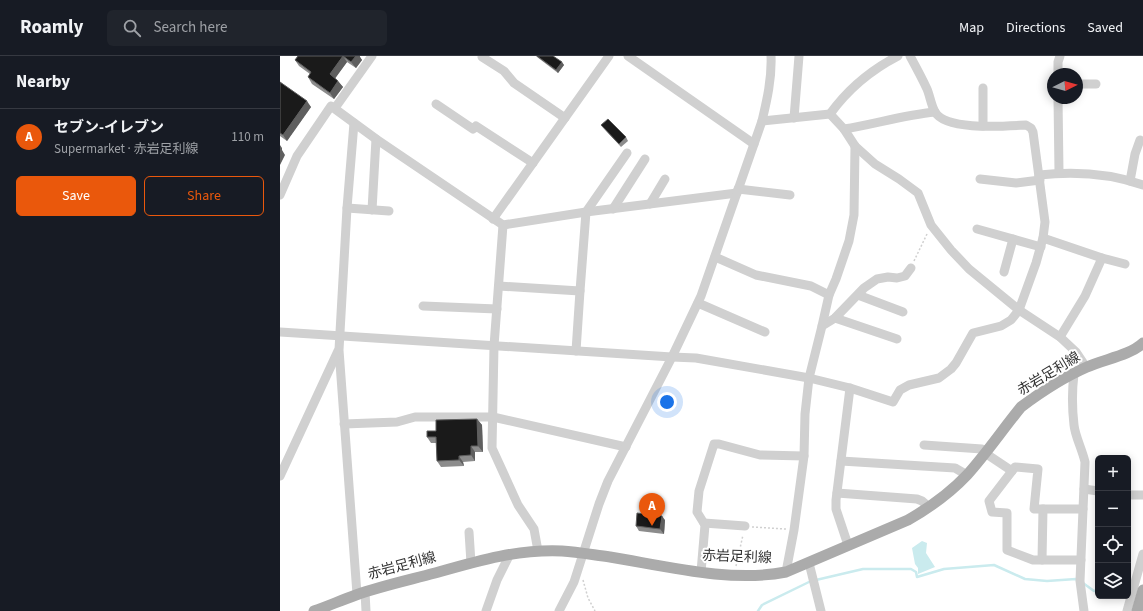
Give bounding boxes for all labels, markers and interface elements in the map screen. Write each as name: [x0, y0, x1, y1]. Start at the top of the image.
search box: [107, 10, 387, 46]
text: Roamly: [20, 14, 83, 41]
icon: search: [121, 17, 143, 39]
text: Search here: [153, 17, 227, 38]
text: Map: [959, 18, 984, 38]
text: Directions: [1006, 18, 1065, 38]
text: Saved: [1087, 18, 1123, 38]
north arrow: [1047, 68, 1083, 104]
text: Nearby: [16, 70, 70, 94]
text: セブン-イレブン: [54, 117, 164, 138]
text: A: [25, 128, 33, 146]
text: 110 m: [231, 128, 264, 146]
text: Supermarket · 赤岩足利線: [54, 140, 198, 158]
button: Save: [16, 176, 136, 216]
button: Share: [144, 176, 264, 216]
street label: 赤岩足利線: [1014, 347, 1084, 401]
your location: [657, 392, 677, 412]
map controls: [1095, 455, 1131, 599]
button: +: [1095, 455, 1131, 491]
button: −: [1095, 491, 1131, 527]
pin: A: [639, 493, 665, 526]
button: locate: [1095, 527, 1131, 563]
street label: 赤岩足利線: [702, 546, 772, 568]
street label: 赤岩足利線: [366, 547, 438, 585]
button: layers: [1095, 563, 1131, 599]

